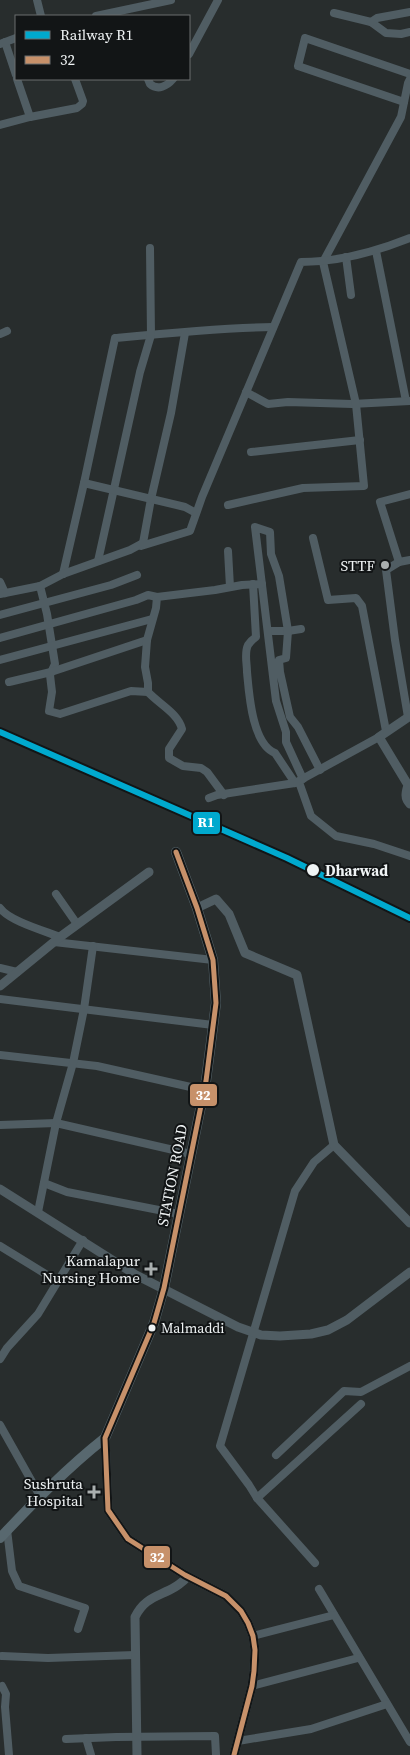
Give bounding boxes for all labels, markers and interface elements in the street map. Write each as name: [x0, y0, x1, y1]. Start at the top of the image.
legend: [15, 15, 190, 80]
text: Railway R1: [60, 24, 133, 45]
text: 32: [60, 49, 75, 70]
place label: STTF: [341, 555, 375, 576]
marker: STTF: [379, 559, 391, 571]
line badge: R1: [192, 811, 221, 835]
text: R1: [197, 812, 215, 832]
place label: Dharwad: [325, 860, 388, 881]
marker: Dharwad: [305, 862, 321, 878]
line badge: 32: [189, 1083, 218, 1107]
text: 32: [195, 1085, 211, 1105]
street label: STATION ROAD: [152, 1122, 192, 1228]
place label: Kamalapur Nursing Home: [42, 1250, 141, 1288]
marker: Kamalapur Nursing Home: [144, 1262, 158, 1276]
place label: Malmaddi: [161, 1318, 224, 1338]
marker: Malmaddi: [147, 1323, 157, 1333]
place label: Sushruta Hospital: [24, 1473, 84, 1511]
marker: Sushruta Hospital: [87, 1485, 101, 1499]
line badge: 32: [143, 1545, 171, 1569]
text: 32: [149, 1547, 165, 1567]

